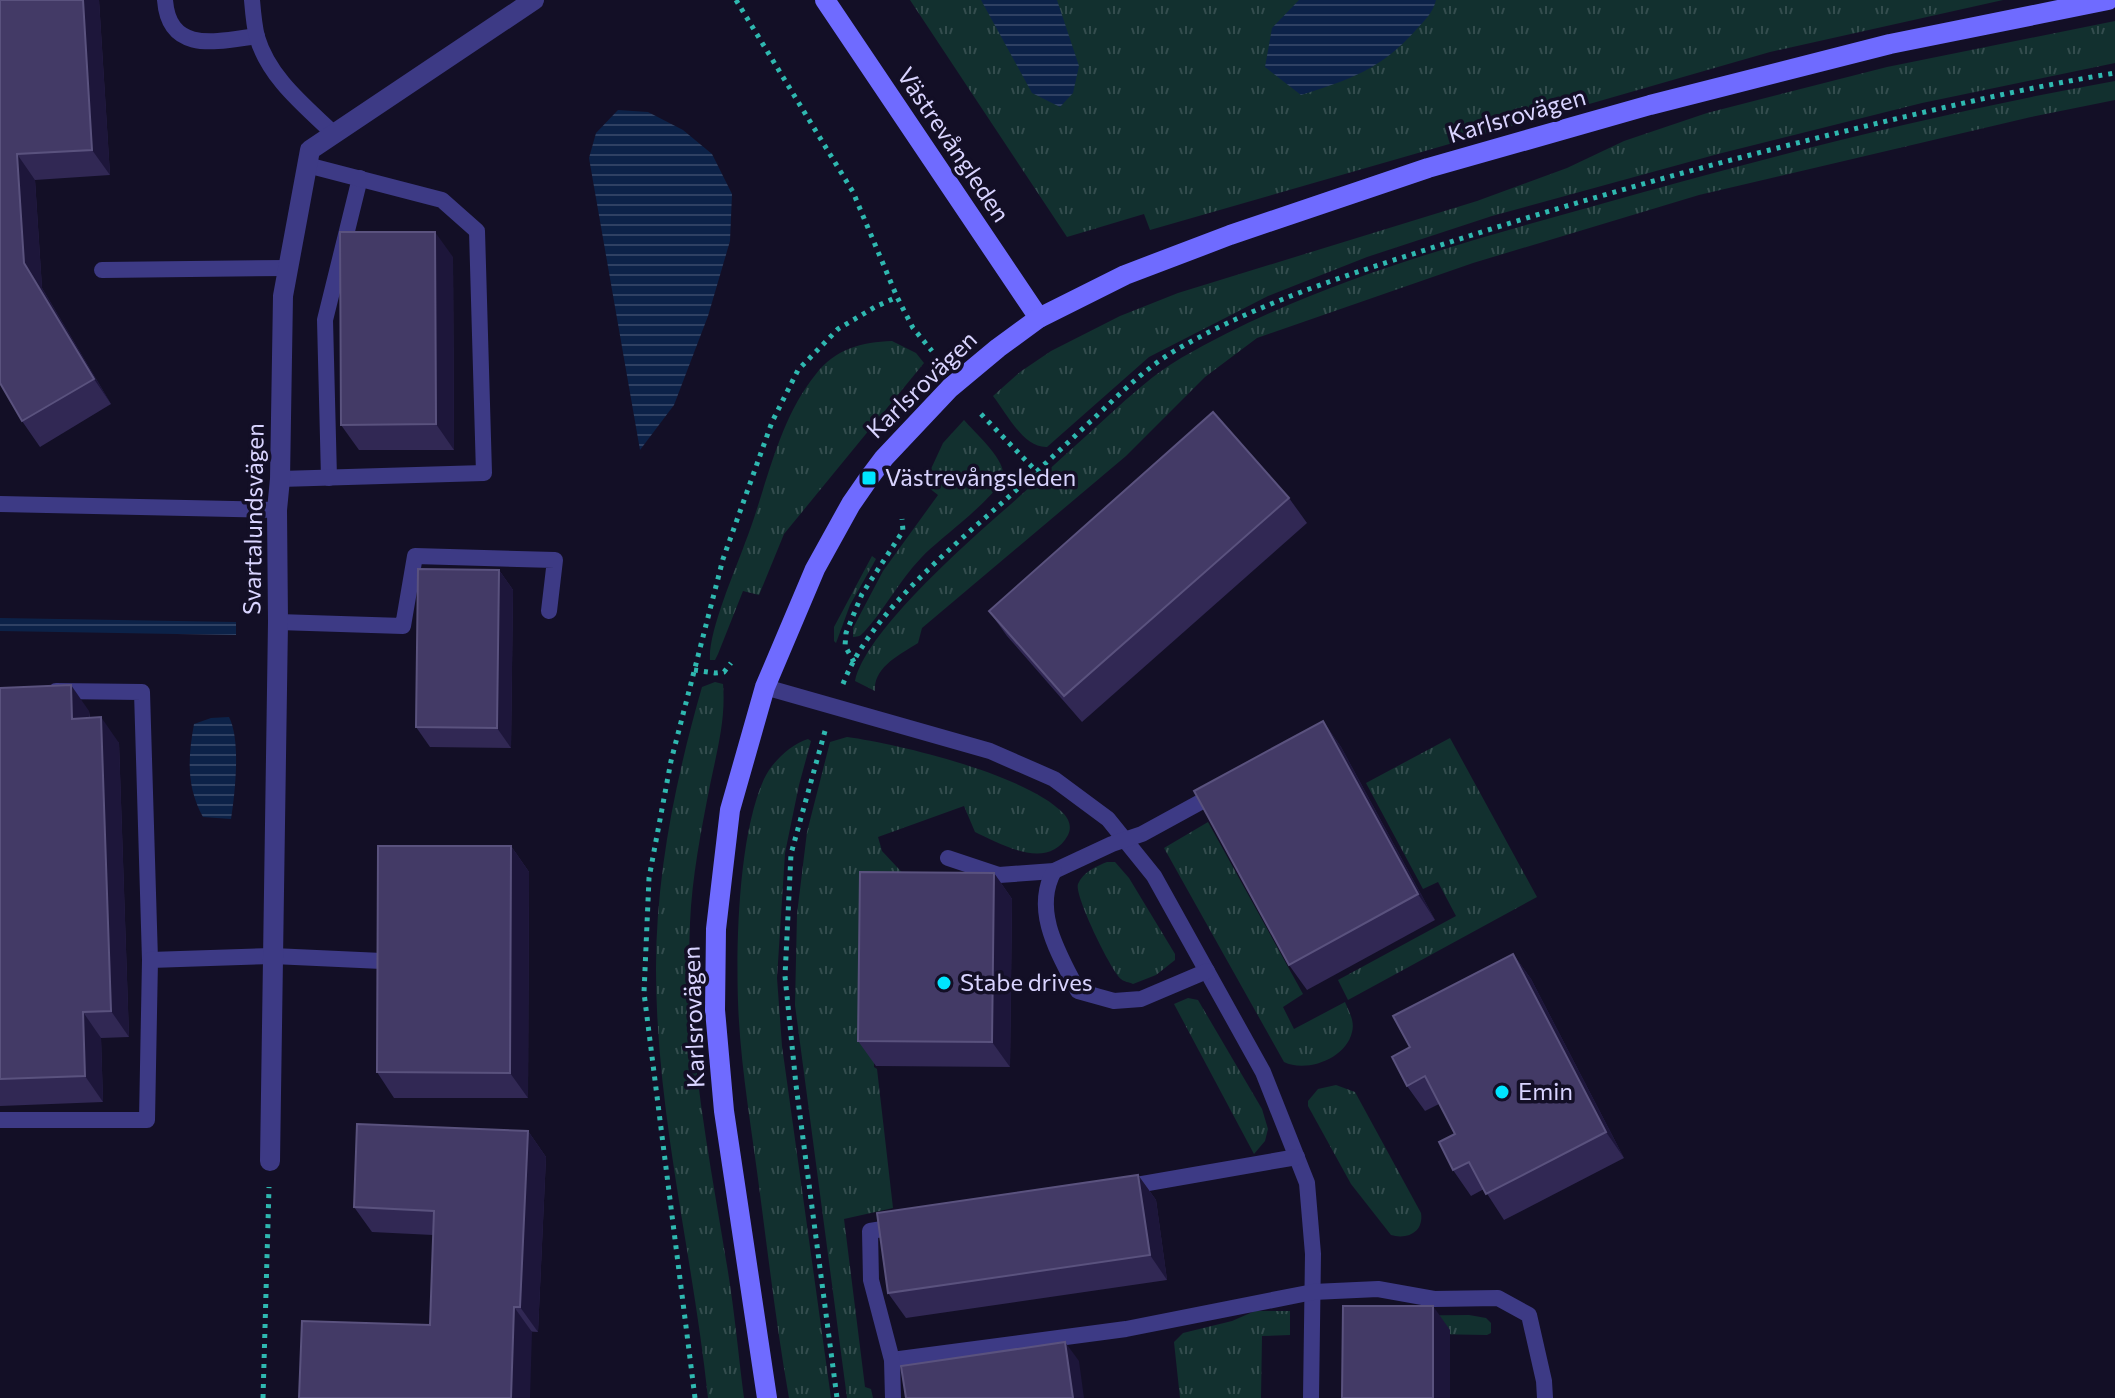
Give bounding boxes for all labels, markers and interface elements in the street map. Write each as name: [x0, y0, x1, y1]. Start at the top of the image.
street label: Västrevångleden: [892, 61, 1017, 227]
street label: Karlsrovägen: [1444, 81, 1589, 148]
street label: Karlsrovägen: [860, 324, 982, 444]
street label: Svartalundsvägen: [236, 423, 269, 615]
place label: Västrevångsleden: [885, 462, 1076, 491]
marker: Västrevångsleden: [860, 469, 878, 487]
street label: Karlsrovägen: [676, 946, 709, 1089]
place label: Stabe drives: [960, 967, 1093, 996]
marker: Stabe drives: [935, 974, 953, 992]
place label: Emin: [1518, 1076, 1573, 1105]
marker: Emin: [1493, 1083, 1511, 1101]

